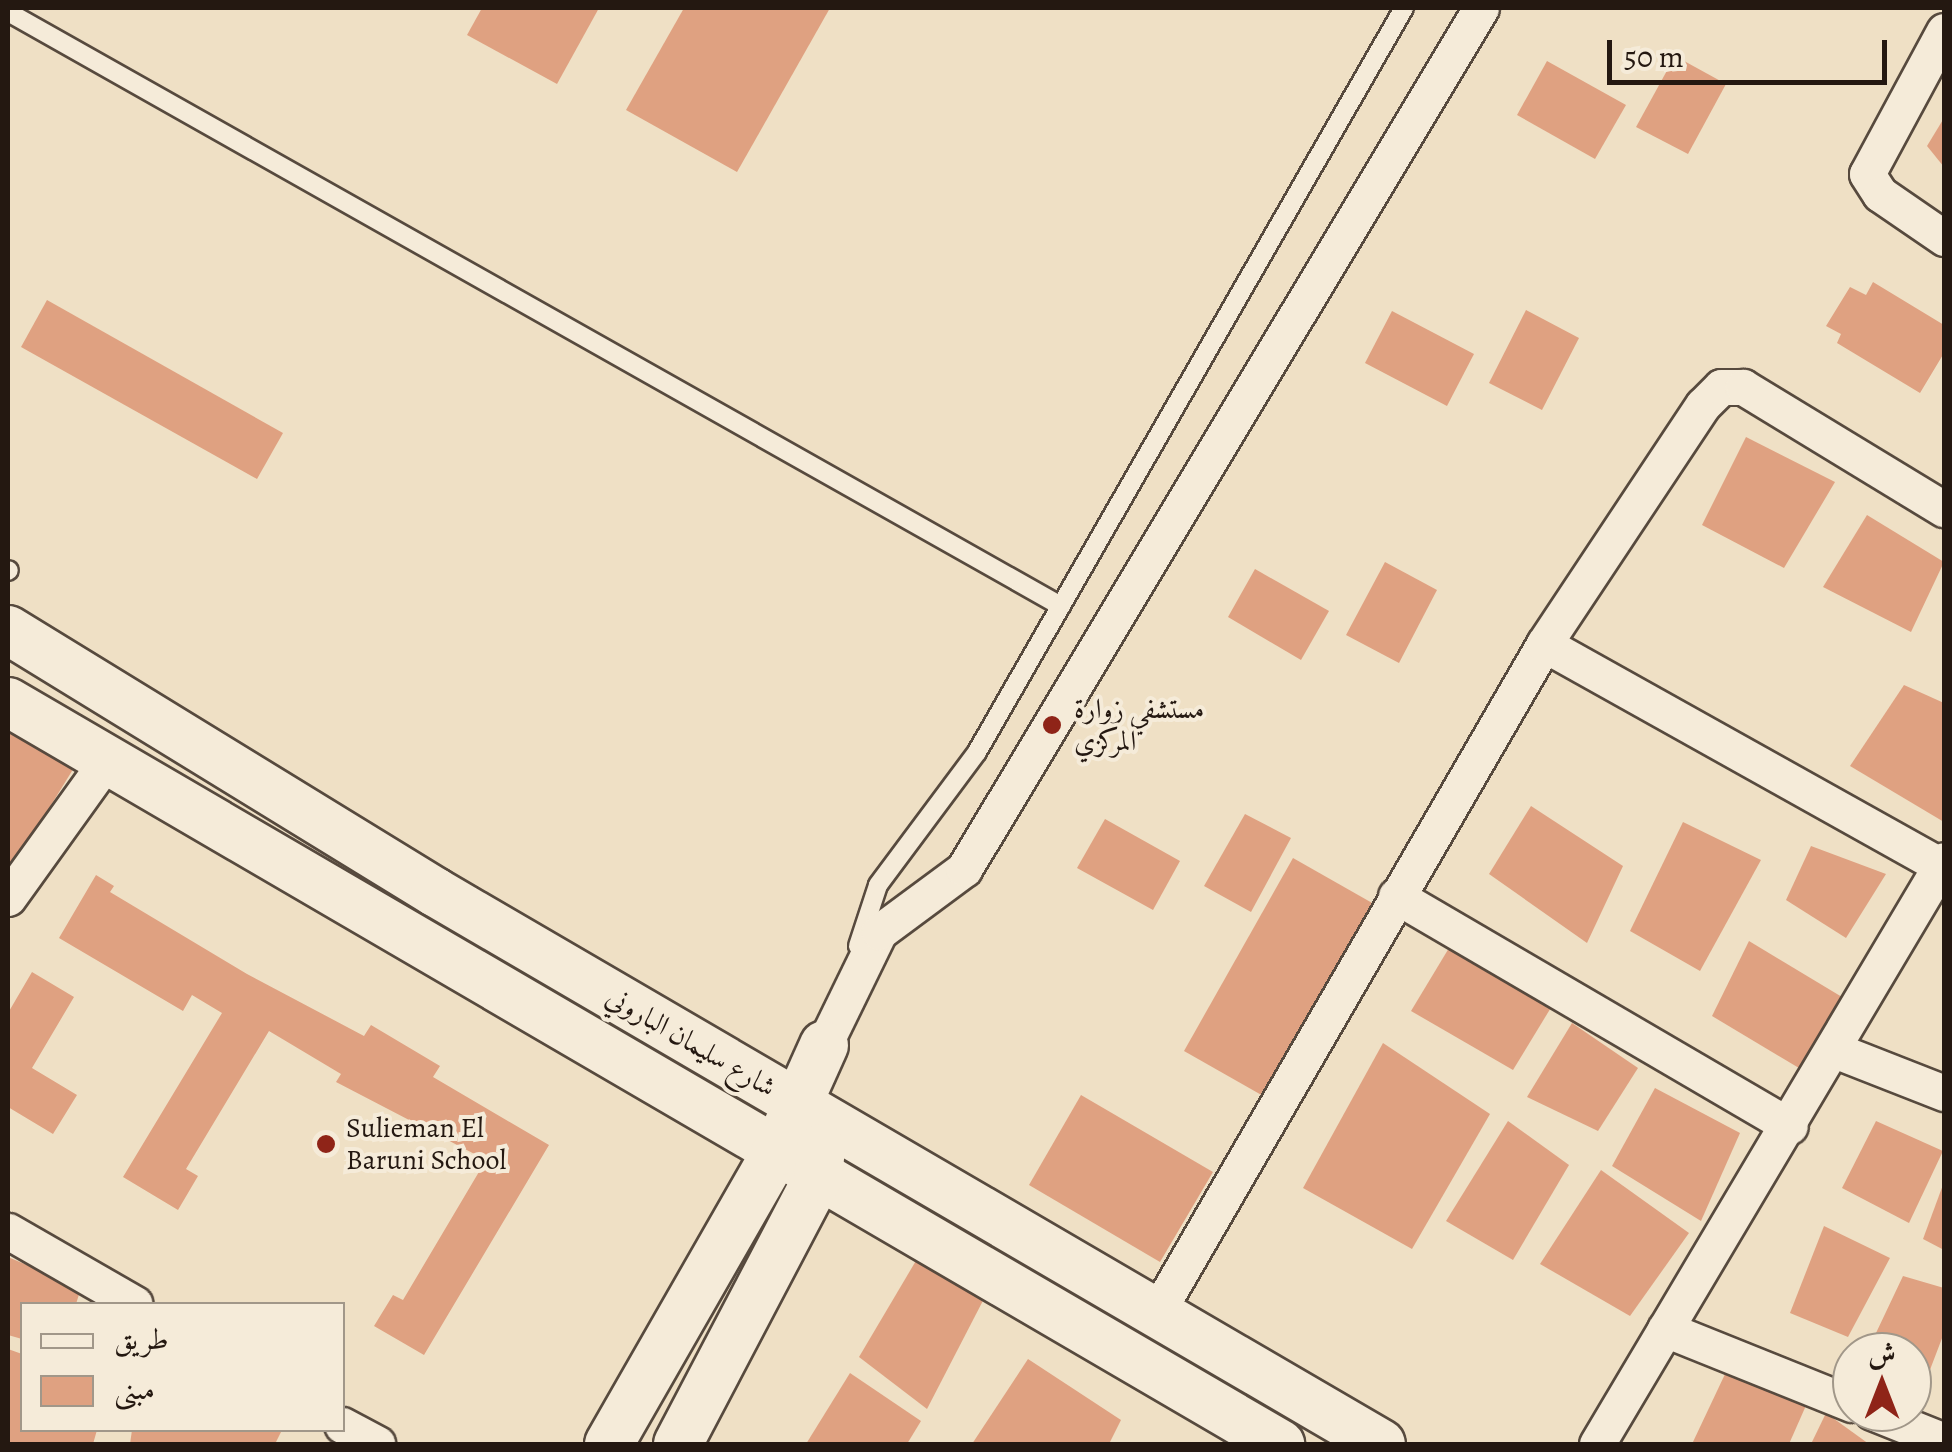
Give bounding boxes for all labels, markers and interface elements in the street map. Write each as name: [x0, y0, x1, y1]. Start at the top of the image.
scale bar: [1612, 20, 1892, 82]
text: 50 m: [1624, 37, 1684, 77]
place label: مستشفي زوارة المركزي: [1074, 692, 1204, 758]
marker: مستشفي زوارة المركزي: [1039, 712, 1065, 738]
street label: شارع سليمان الباروني: [600, 980, 782, 1104]
place label: Sulieman El Baruni School: [346, 1111, 506, 1177]
marker: Sulieman El Baruni School: [315, 1133, 337, 1155]
legend: [20, 1302, 345, 1432]
text: طريق: [114, 1319, 169, 1359]
north arrow: [1832, 1332, 1932, 1432]
text: ش: [1868, 1335, 1896, 1373]
text: مبنى: [114, 1369, 155, 1409]

